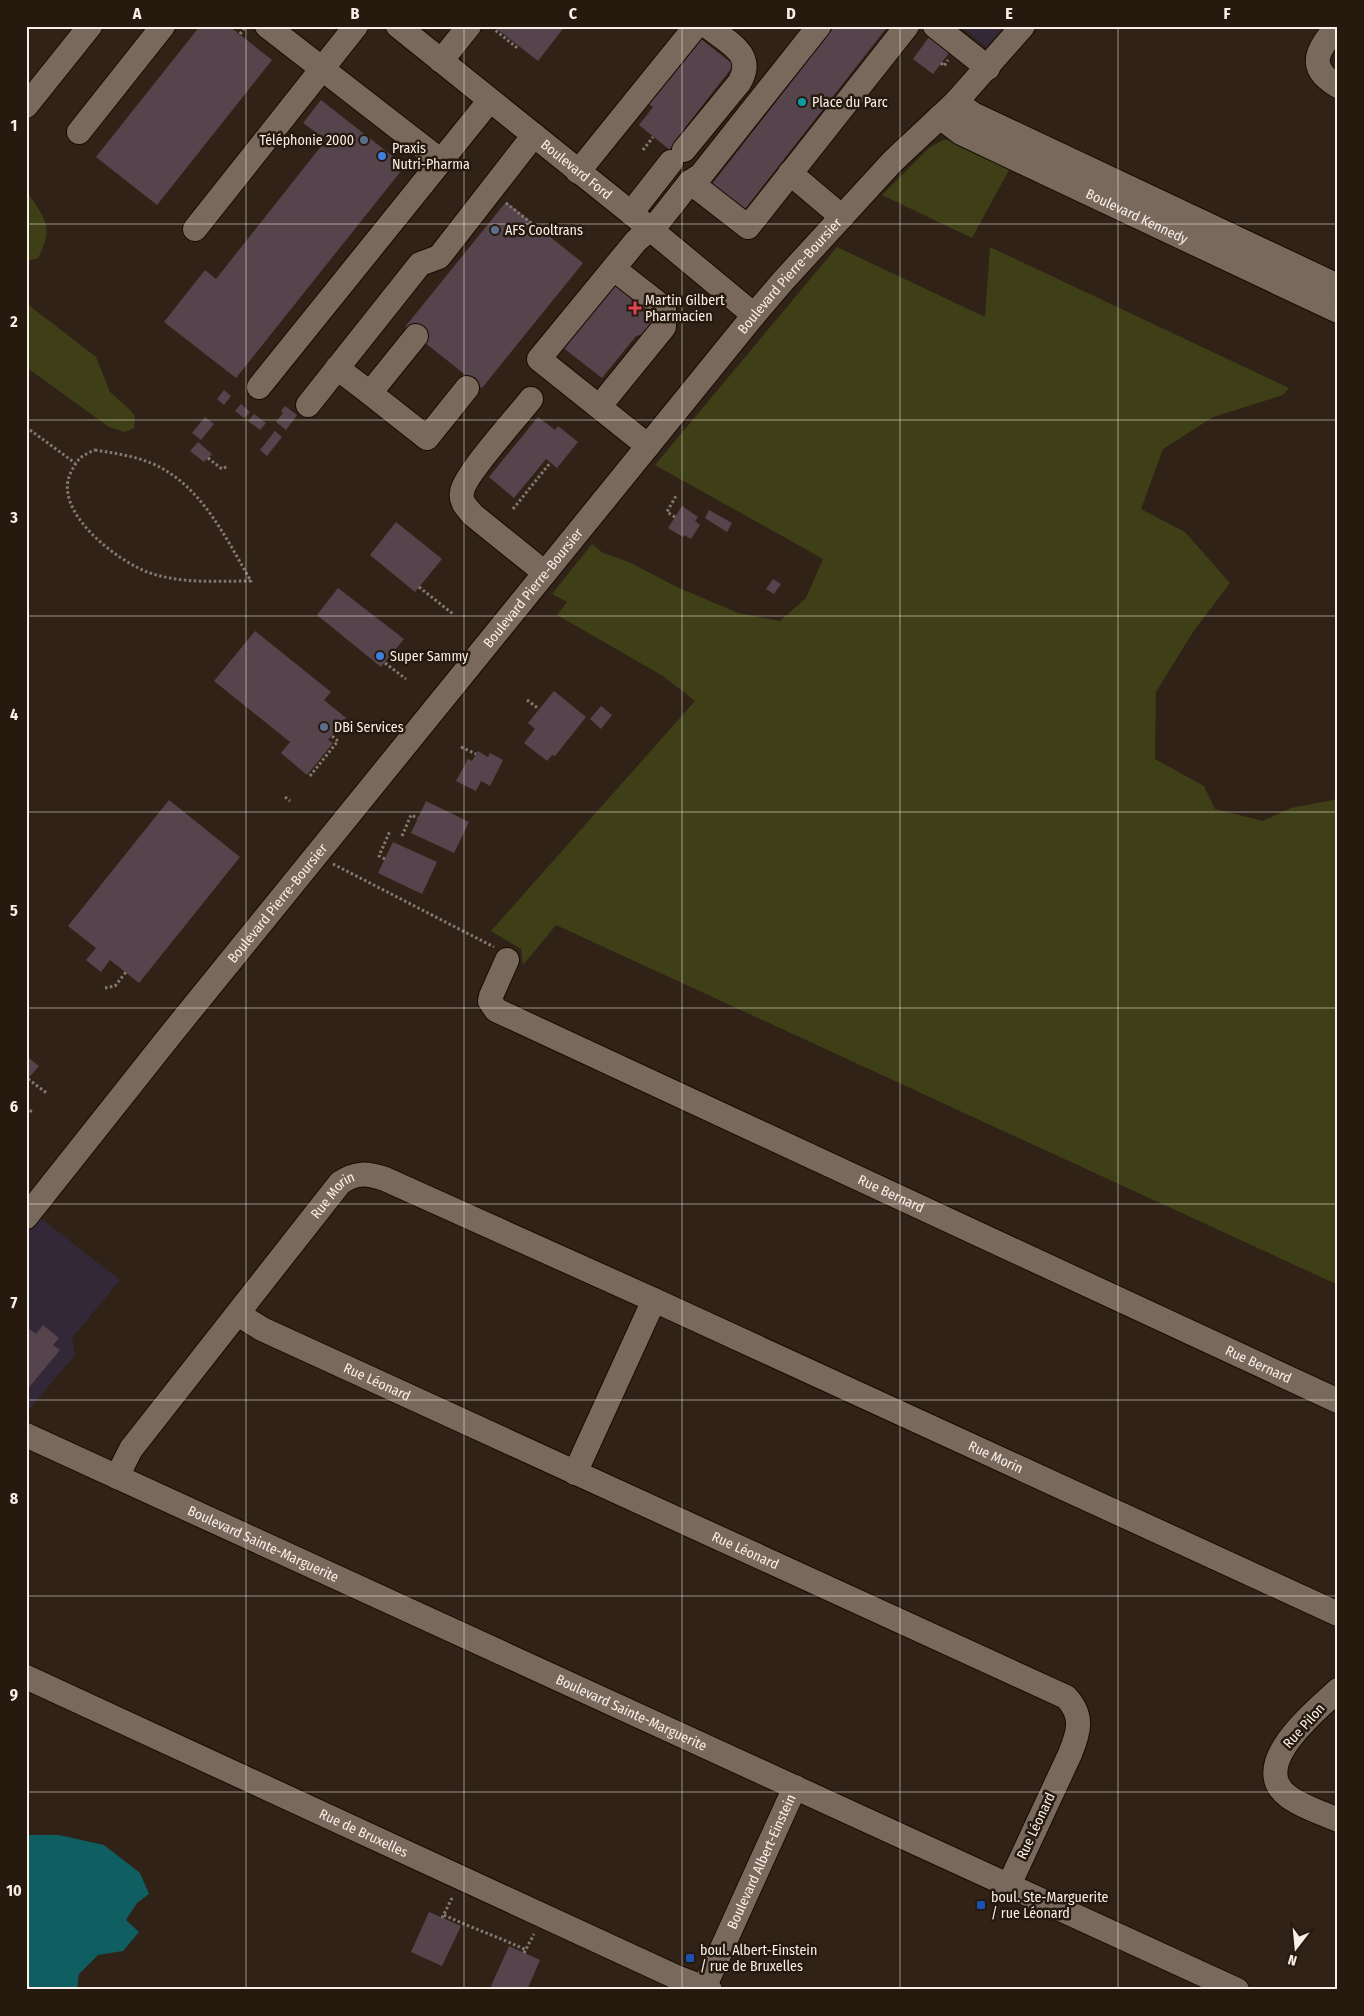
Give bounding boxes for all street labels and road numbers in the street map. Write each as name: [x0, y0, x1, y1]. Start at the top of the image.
street label: Boulevard Ford: [538, 136, 616, 203]
street label: Boulevard Kennedy: [1083, 185, 1191, 248]
street label: Boulevard Pierre-Boursier: [734, 214, 845, 337]
street label: Boulevard Pierre-Boursier: [479, 525, 586, 651]
street label: Boulevard Pierre-Boursier: [224, 840, 331, 966]
street label: Rue Morin: [307, 1168, 357, 1222]
street label: Rue Bernard: [855, 1171, 927, 1216]
street label: Rue Bernard: [1223, 1341, 1294, 1387]
street label: Rue Léonard: [341, 1359, 413, 1404]
street label: Rue Morin: [966, 1437, 1026, 1477]
street label: Boulevard Sainte-Marguerite: [185, 1502, 342, 1586]
street label: Rue Léonard: [709, 1528, 782, 1573]
street label: Boulevard Sainte-Marguerite: [553, 1671, 710, 1754]
street label: Rue Pilon: [1279, 1700, 1329, 1752]
street label: Rue Léonard: [1013, 1790, 1059, 1862]
street label: Boulevard Albert-Einstein: [723, 1791, 799, 1932]
street label: Rue de Bruxelles: [317, 1805, 411, 1861]

